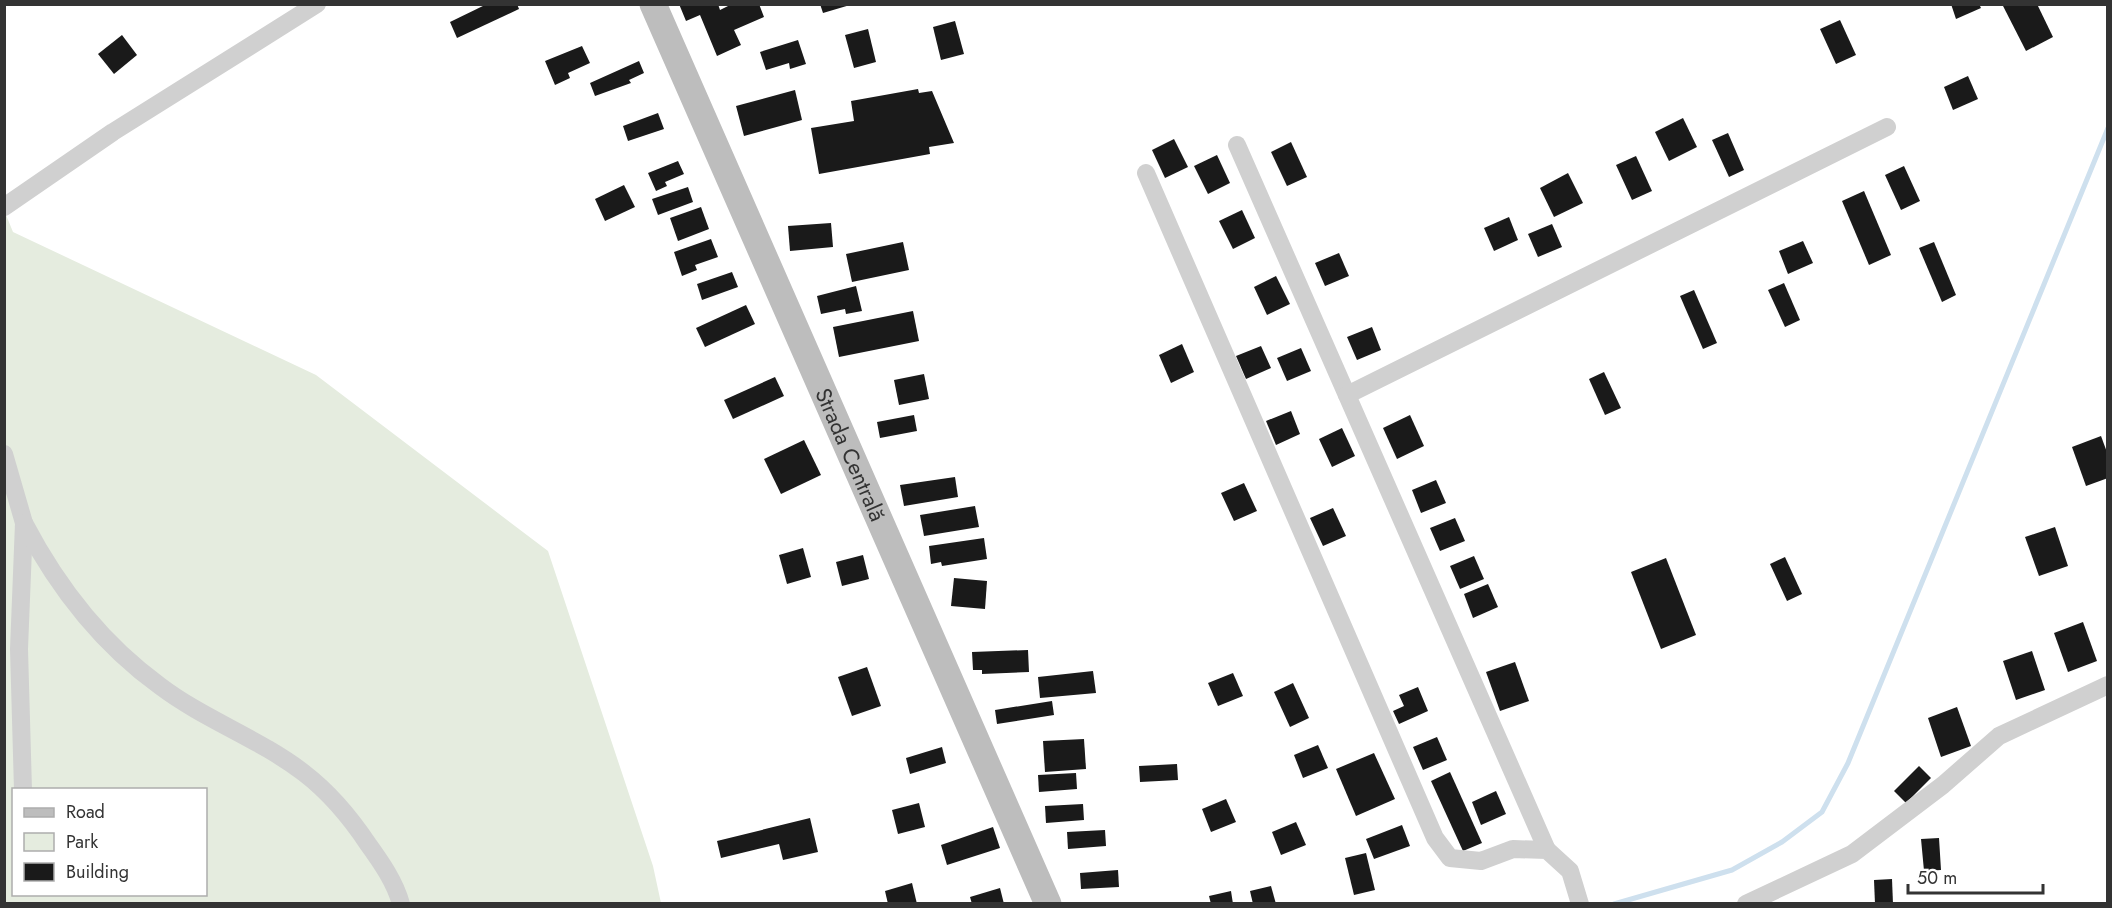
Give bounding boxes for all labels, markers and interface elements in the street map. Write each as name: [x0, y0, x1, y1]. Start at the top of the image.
street label: Strada Centrală: [807, 383, 894, 526]
legend: [12, 788, 207, 896]
text: Road: [66, 799, 105, 825]
text: Park: [66, 829, 98, 855]
scale bar: [1908, 857, 2043, 895]
text: Building: [66, 859, 129, 885]
text: 50 m: [1917, 865, 1957, 891]

